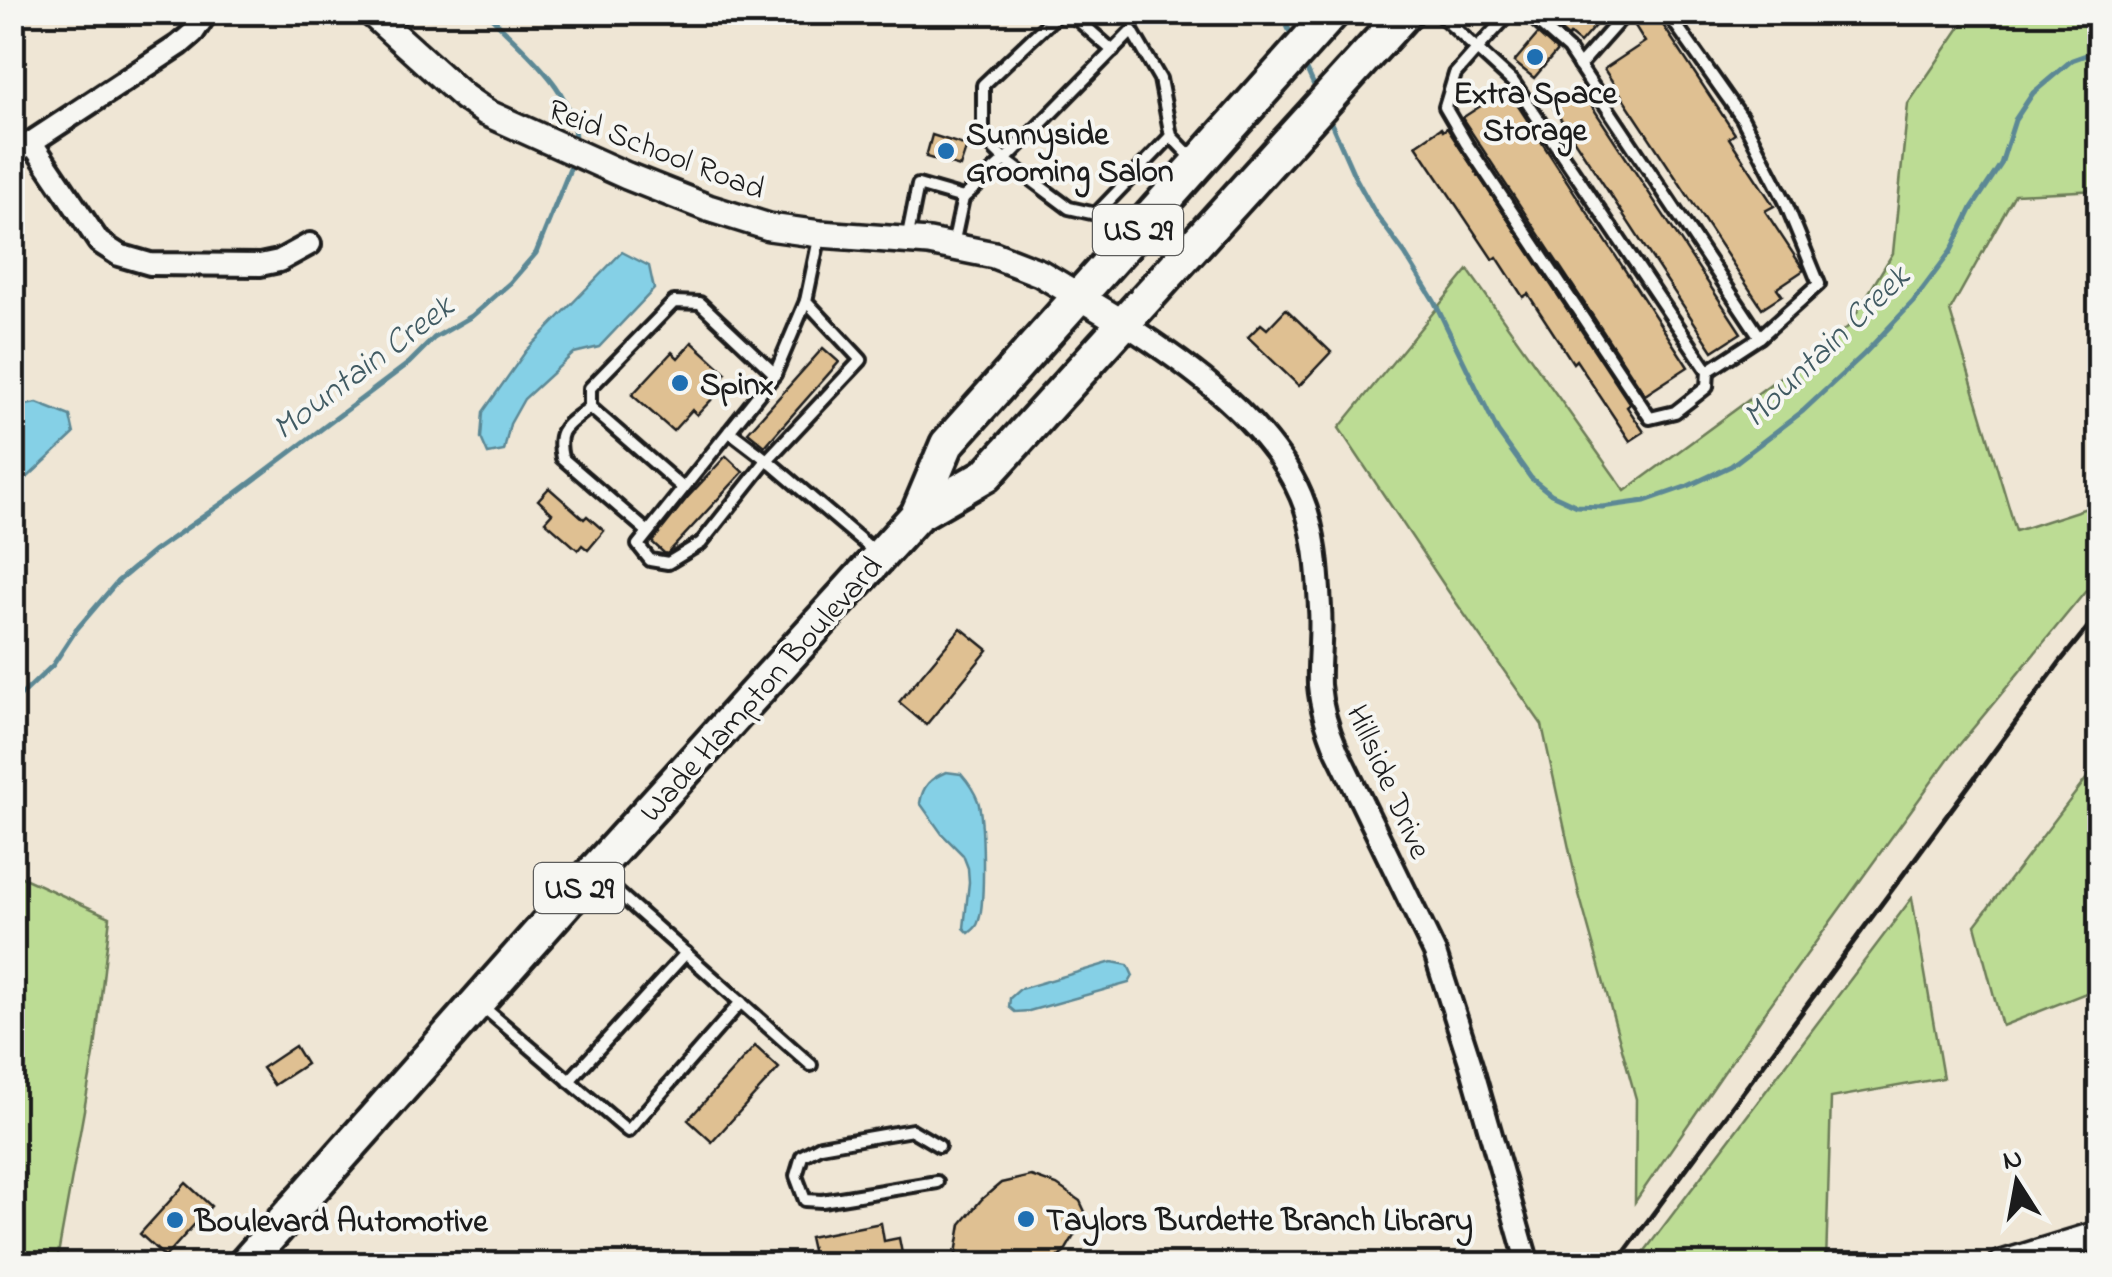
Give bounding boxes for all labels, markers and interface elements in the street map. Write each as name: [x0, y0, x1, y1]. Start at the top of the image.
marker: Extra Space Storage: [1524, 46, 1546, 68]
place label: Extra Space Storage: [1453, 72, 1618, 157]
street label: Reid School Road: [540, 88, 771, 214]
place label: Sunnyside Grooming Salon: [966, 113, 1174, 198]
marker: Sunnyside Grooming Salon: [935, 140, 957, 162]
road number: US 29: [1093, 205, 1183, 255]
water label: Mountain Creek: [1732, 253, 1924, 441]
water label: Mountain Creek: [262, 282, 467, 454]
place label: Spinx: [700, 363, 774, 410]
marker: Spinx: [669, 372, 691, 394]
street label: Wade Hampton Boulevard: [630, 546, 896, 834]
street label: Hillside Drive: [1332, 698, 1442, 868]
road number: US 29: [534, 863, 624, 913]
north arrow: [1967, 1132, 2067, 1232]
text: N: [2000, 1139, 2026, 1183]
place label: Taylors Burdette Branch Library: [1046, 1199, 1473, 1247]
place label: Boulevard Automotive: [193, 1200, 489, 1247]
marker: Taylors Burdette Branch Library: [1015, 1208, 1037, 1230]
marker: Boulevard Automotive: [164, 1209, 186, 1231]

